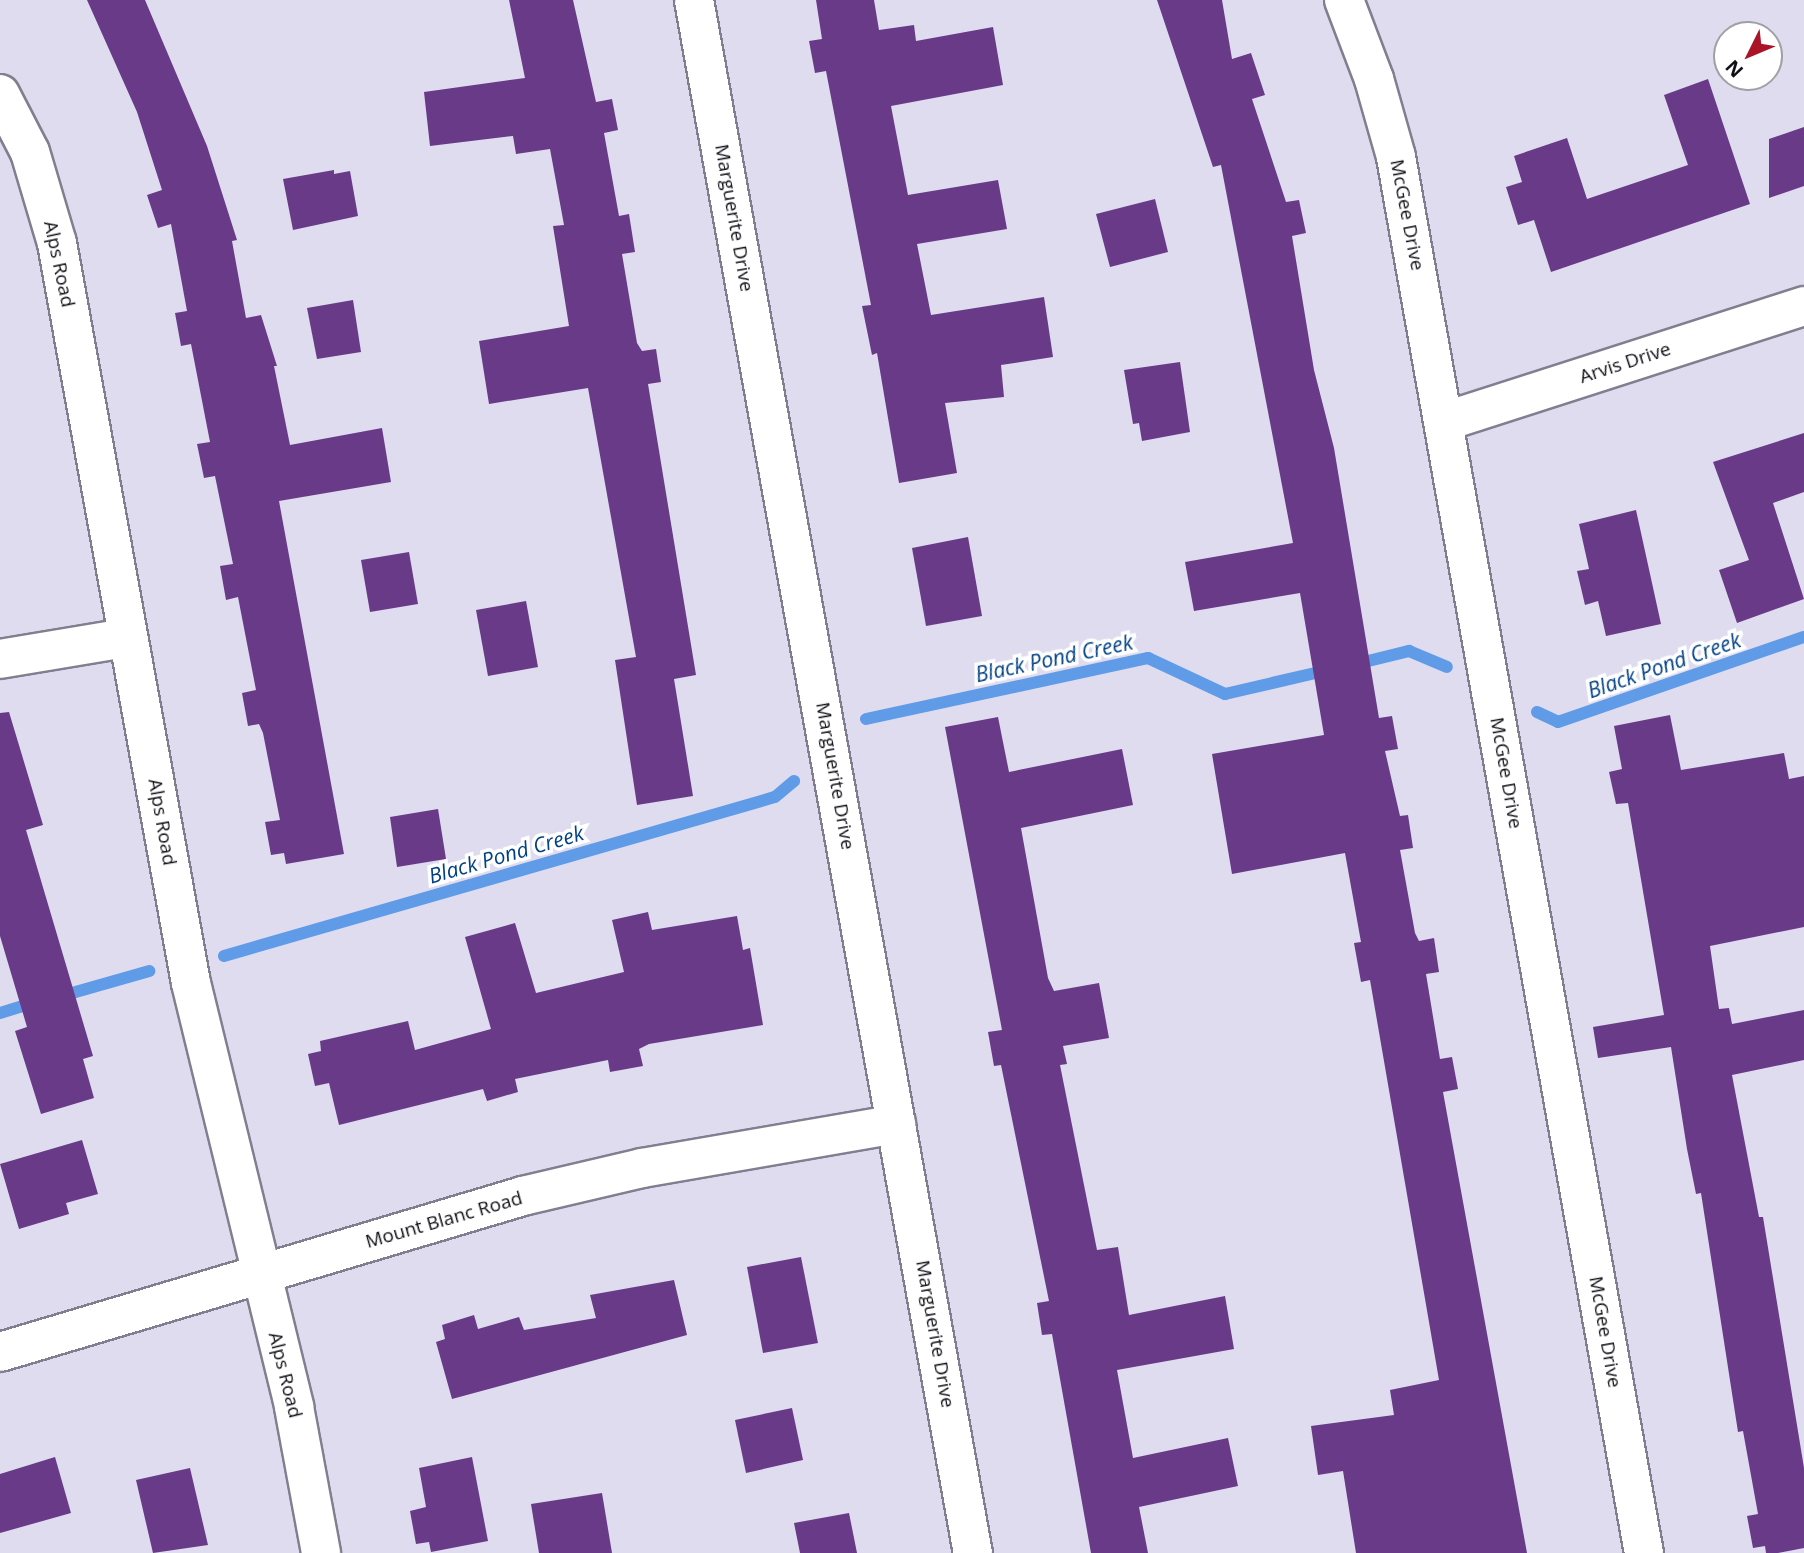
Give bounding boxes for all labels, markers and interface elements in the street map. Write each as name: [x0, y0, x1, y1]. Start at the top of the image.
north arrow: [1713, 21, 1783, 91]
text: N: [1719, 54, 1749, 83]
street label: Marguerite Drive: [710, 142, 758, 294]
street label: McGee Drive: [1385, 157, 1429, 273]
street label: Alps Road: [39, 219, 79, 309]
street label: Arvis Drive: [1577, 338, 1673, 388]
water label: Black Pond Creek: [1584, 627, 1744, 703]
water label: Black Pond Creek: [973, 629, 1135, 687]
street label: Marguerite Drive: [811, 700, 859, 852]
street label: McGee Drive: [1485, 715, 1527, 831]
street label: Alps Road: [143, 777, 181, 867]
water label: Black Pond Creek: [426, 820, 586, 888]
street label: Mount Blanc Road: [363, 1187, 525, 1253]
street label: Marguerite Drive: [911, 1258, 959, 1410]
street label: McGee Drive: [1584, 1274, 1626, 1390]
street label: Alps Road: [263, 1330, 307, 1420]

